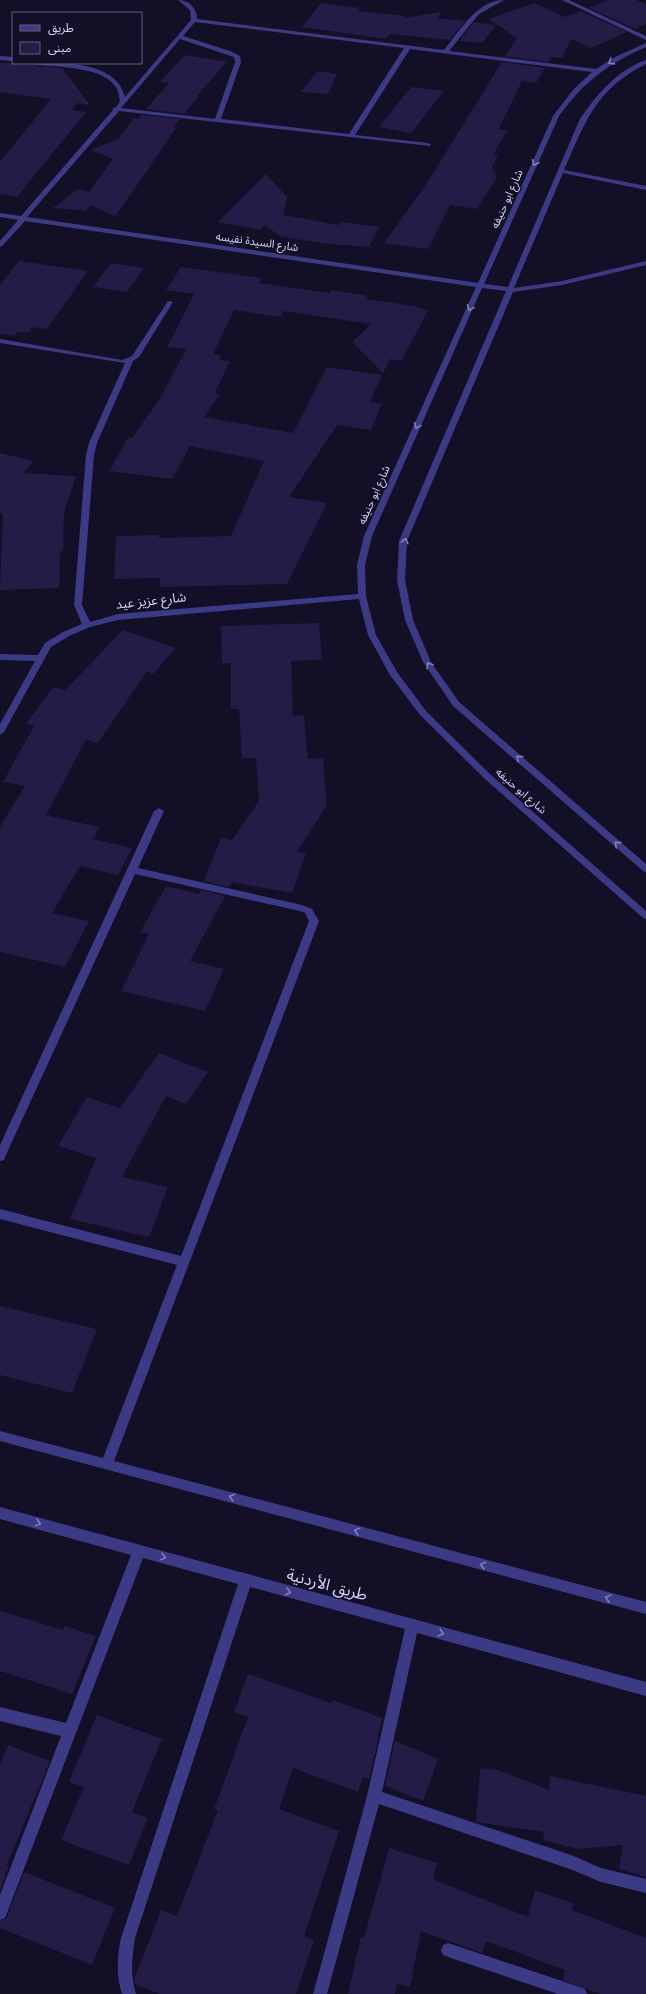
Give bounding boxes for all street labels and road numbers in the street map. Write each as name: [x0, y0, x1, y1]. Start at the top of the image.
street label: شارع ابو حنيفه: [487, 167, 527, 231]
street label: شارع السيدة نفيسه: [215, 229, 300, 255]
street label: شارع ابو حنيفه: [354, 463, 394, 527]
street label: شارع عزيز عيد: [115, 588, 187, 615]
street label: شارع ابو حنيفه: [492, 765, 550, 818]
street label: طريق الأردنية: [284, 1564, 370, 1606]

